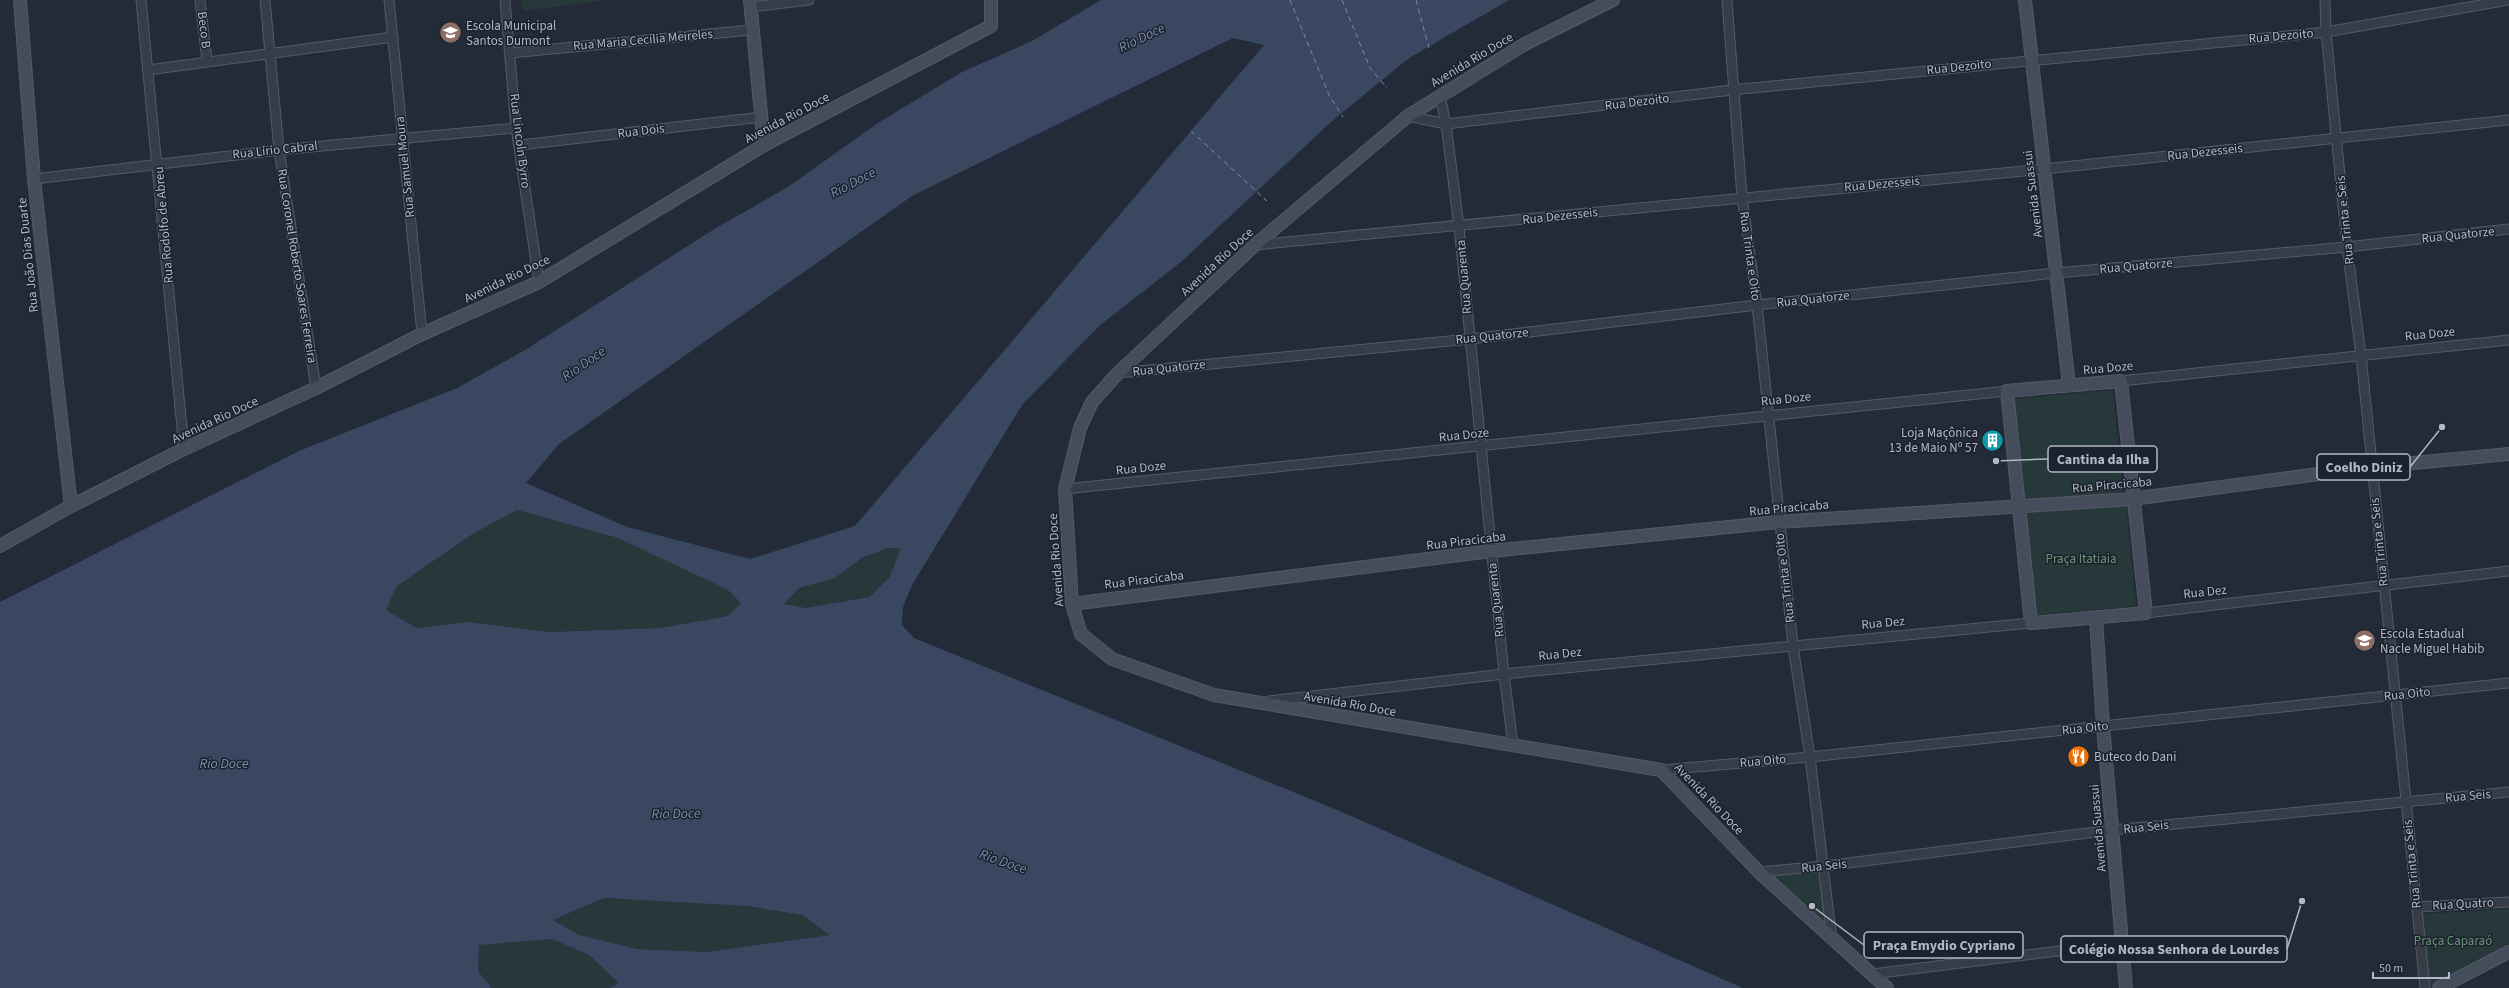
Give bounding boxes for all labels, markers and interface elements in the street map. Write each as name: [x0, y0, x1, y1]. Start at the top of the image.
street label: Beco B: [193, 11, 215, 50]
place label: Escola Municipal Santos Dumont: [466, 17, 556, 50]
water label: Rio Doce: [1115, 18, 1169, 58]
school or university icon: Escola Municipal Santos Dumont: [438, 20, 464, 46]
street label: Rua Dezoito: [2248, 24, 2314, 48]
street label: Rua Maria Cecília Meireles: [572, 25, 714, 55]
street label: Avenida Rio Doce: [1427, 28, 1517, 92]
street label: Rua Dezoito: [1926, 55, 1992, 79]
street label: Avenida Rio Doce: [741, 88, 833, 148]
street label: Rua Dezoito: [1604, 89, 1670, 115]
street label: Rua Lincoln Byrro: [505, 93, 535, 189]
street label: Rua Samuel Moura: [391, 116, 419, 218]
street label: Rua Dois: [616, 119, 666, 143]
street label: Rua Lírio Cabral: [231, 137, 319, 163]
street label: Rua Dezesseis: [2166, 139, 2244, 165]
street label: Avenida Suassui: [2019, 149, 2047, 239]
water label: Rio Doce: [827, 162, 880, 203]
street label: Rua Rodolfo de Abreu: [150, 166, 178, 284]
street label: Rua Coronel Roberto Soares Ferreira: [273, 168, 321, 364]
street label: Rua Dezesseis: [1843, 172, 1921, 196]
street label: Rua Trinta e Seis: [2331, 174, 2359, 265]
street label: Rua João Dias Duarte: [13, 197, 43, 313]
street label: Rua Dezesseis: [1521, 203, 1599, 229]
street label: Rua Trinta e Oito: [1735, 210, 1765, 302]
street label: Rua Quatorze: [2421, 222, 2495, 248]
street label: Avenida Rio Doce: [1177, 224, 1257, 300]
street label: Rua Quarenta: [1452, 239, 1476, 315]
street label: Avenida Rio Doce: [461, 250, 553, 308]
street label: Rua Quatorze: [2099, 254, 2173, 278]
street label: Rua Quatorze: [1776, 286, 1850, 312]
street label: Rua Doze: [2404, 322, 2456, 346]
street label: Rua Quatorze: [1455, 323, 1529, 349]
water label: Rio Doce: [558, 342, 610, 386]
street label: Rua Quatorze: [1132, 355, 1206, 381]
street label: Rua Doze: [2082, 357, 2134, 379]
street label: Rua Doze: [1760, 387, 1812, 411]
street label: Avenida Rio Doce: [169, 392, 261, 448]
street label: Rua Doze: [1438, 423, 1490, 447]
place label: Loja Maçônica 13 de Maio Nº 57: [1889, 424, 1978, 457]
building icon: Loja Maçônica 13 de Maio Nº 57: [1980, 427, 2006, 453]
callout: Cantina da Ilha: [2048, 446, 2157, 472]
text: Cantina da Ilha: [2057, 450, 2149, 470]
callout: Coelho Diniz: [2317, 454, 2410, 480]
street label: Rua Doze: [1115, 456, 1167, 480]
text: Coelho Diniz: [2326, 458, 2403, 478]
street label: Rua Piracicaba: [2071, 473, 2153, 497]
street label: Rua Piracicaba: [1748, 496, 1830, 520]
street label: Rua Trinta e Seis: [2365, 496, 2393, 587]
street label: Avenida Rio Doce: [1044, 513, 1068, 607]
street label: Rua Piracicaba: [1425, 527, 1507, 555]
street label: Rua Trinta e Oito: [1771, 532, 1799, 624]
park label: Praça Itatiaia: [2046, 550, 2116, 568]
street label: Rua Quarenta: [1483, 562, 1509, 638]
street label: Rua Piracicaba: [1103, 566, 1185, 594]
street label: Rua Dez: [2182, 581, 2228, 603]
street label: Rua Dez: [1861, 612, 1906, 634]
place label: Escola Estadual Nacle Miguel Habib: [2380, 625, 2485, 658]
school or university icon: Escola Estadual Nacle Miguel Habib: [2352, 628, 2378, 654]
street label: Rua Dez: [1537, 643, 1583, 665]
street label: Rua Oito: [2383, 683, 2431, 705]
street label: Avenida Rio Doce: [1302, 687, 1398, 721]
street label: Rua Oito: [2061, 717, 2109, 739]
restaurant icon: Buteco do Dani: [2065, 744, 2091, 770]
place label: Buteco do Dani: [2094, 748, 2176, 766]
street label: Rua Oito: [1739, 750, 1787, 772]
water label: Rio Doce: [199, 754, 249, 774]
street label: Avenida Rio Doce: [1670, 759, 1748, 839]
street label: Avenida Suassui: [2085, 783, 2111, 873]
street label: Rua Seis: [2444, 785, 2492, 807]
water label: Rio Doce: [651, 804, 701, 824]
street label: Rua Seis: [2122, 816, 2170, 838]
street label: Rua Trinta e Seis: [2398, 818, 2426, 909]
water label: Rio Doce: [976, 845, 1030, 880]
street label: Rua Seis: [1800, 855, 1848, 877]
street label: Rua Quatro: [2432, 893, 2494, 915]
callout: Praça Emydio Cypriano: [1864, 932, 2023, 958]
park label: Praça Caparaó: [2414, 932, 2492, 950]
text: Praça Emydio Cypriano: [1873, 936, 2016, 956]
callout: Colégio Nossa Senhora de Lourdes: [2061, 936, 2287, 962]
text: Colégio Nossa Senhora de Lourdes: [2069, 940, 2279, 960]
scale bar: [2373, 954, 2449, 980]
text: 50 m: [2379, 960, 2403, 977]

